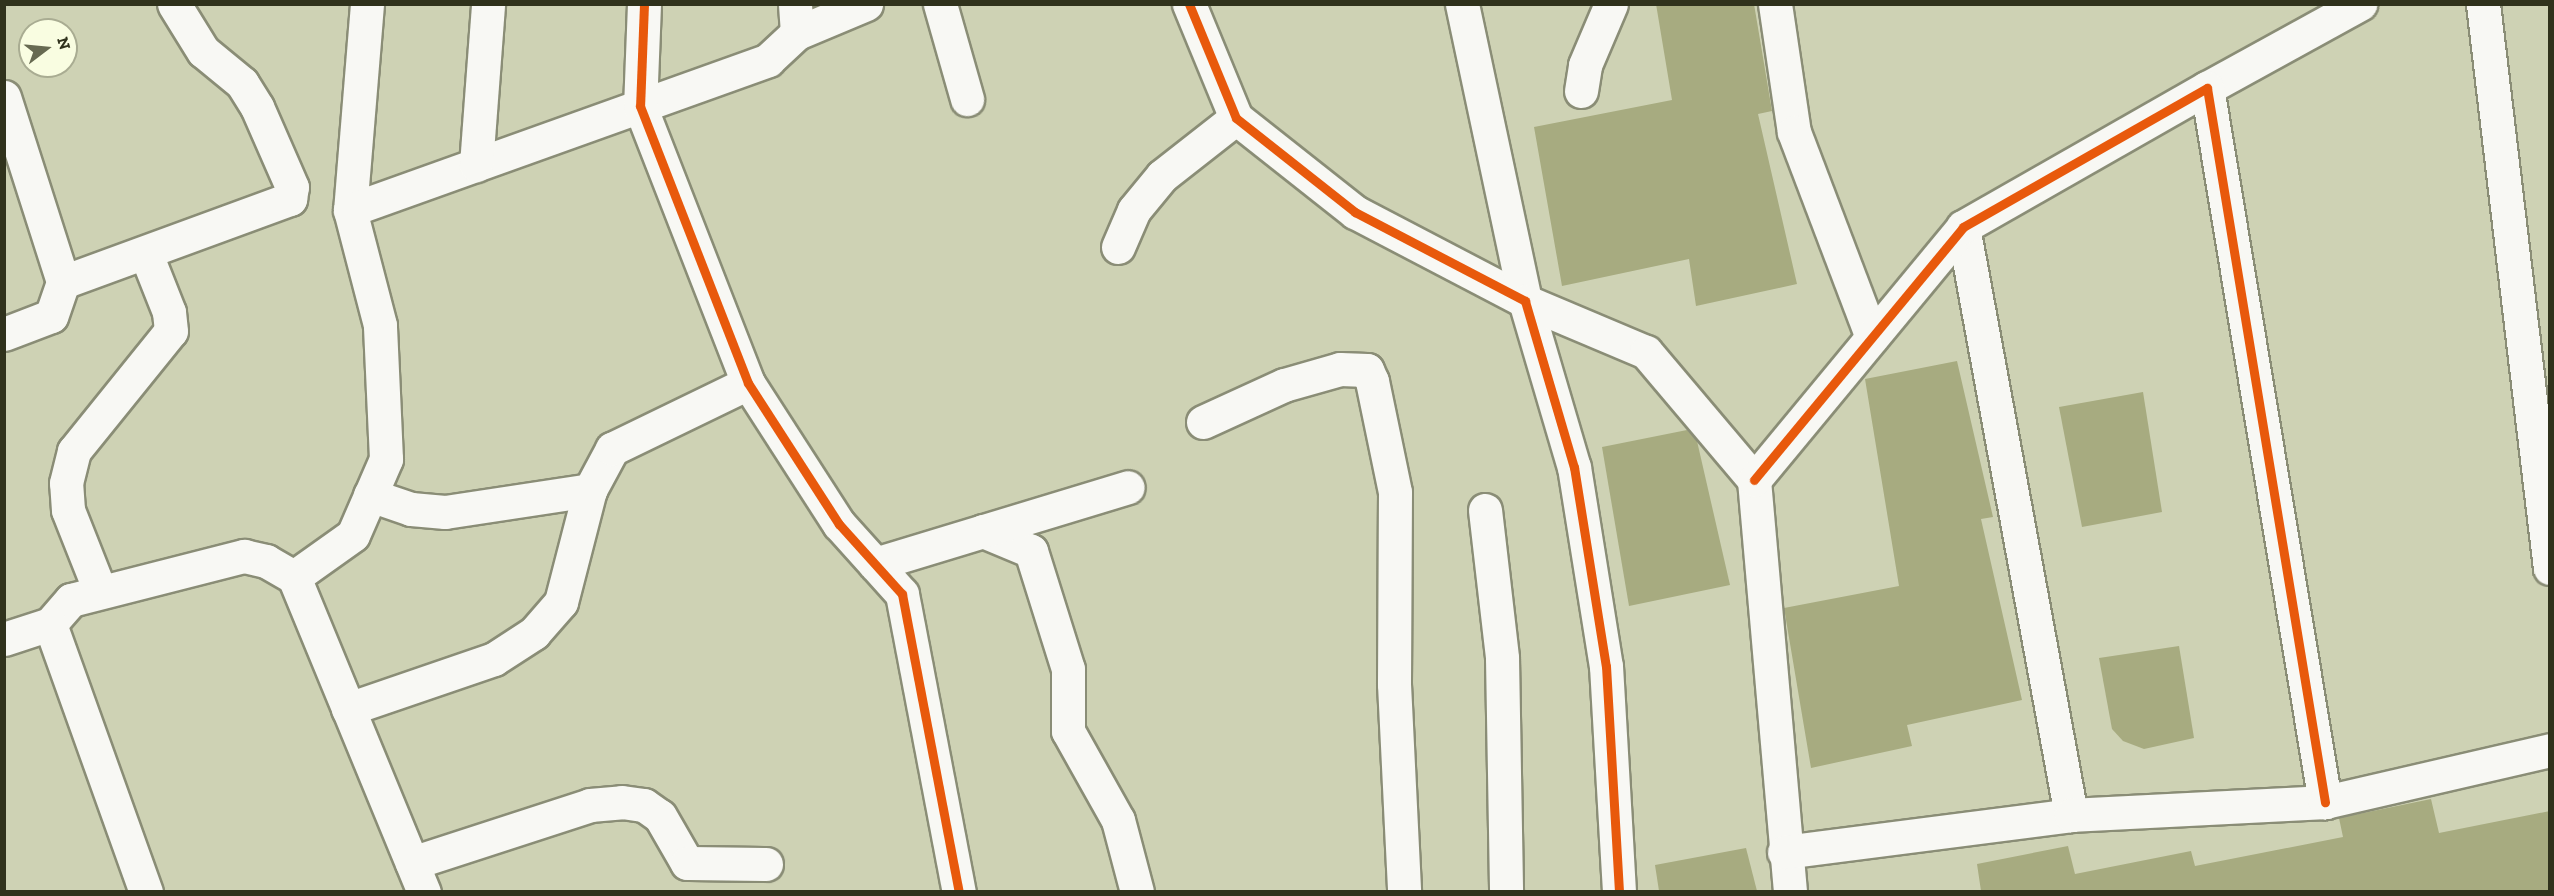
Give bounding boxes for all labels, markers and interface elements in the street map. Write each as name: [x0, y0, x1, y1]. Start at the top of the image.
north arrow: [18, 18, 78, 78]
text: N: [53, 35, 75, 52]

